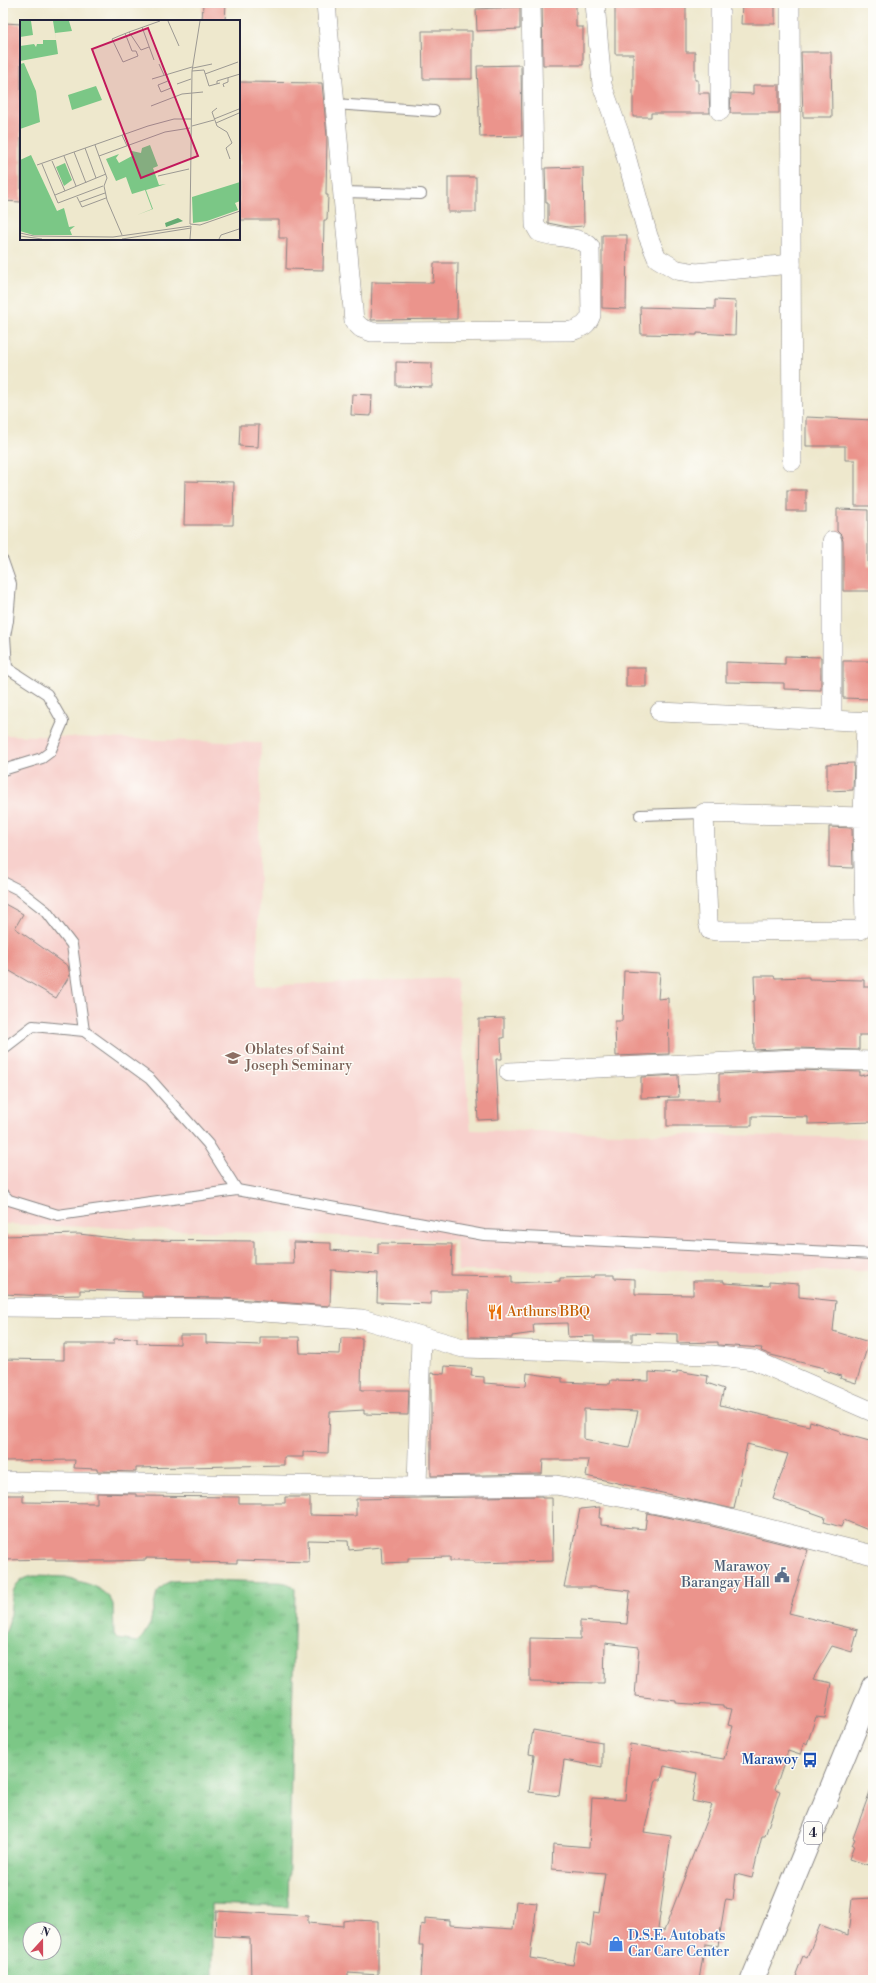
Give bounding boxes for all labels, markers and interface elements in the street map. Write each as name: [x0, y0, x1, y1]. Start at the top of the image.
inset map: [20, 20, 240, 240]
place label: Oblates of Saint Joseph Seminary: [244, 1041, 352, 1075]
school or university icon: Oblates of Saint Joseph Seminary: [224, 1049, 242, 1067]
restaurant icon: Arthurs BBQ: [486, 1303, 504, 1321]
place label: Arthurs BBQ: [506, 1303, 590, 1321]
place label: Marawoy Barangay Hall: [680, 1558, 770, 1592]
public building icon: Marawoy Barangay Hall: [773, 1566, 791, 1584]
place label: Marawoy: [742, 1751, 798, 1769]
bus stop icon: Marawoy: [801, 1751, 819, 1769]
road number: 4: [804, 1822, 822, 1844]
north arrow: [22, 1921, 62, 1961]
text: N: [39, 1925, 52, 1941]
place label: D.S.E. Autobats Car Care Center: [628, 1927, 729, 1961]
shop icon: D.S.E. Autobats Car Care Center: [607, 1935, 625, 1953]

